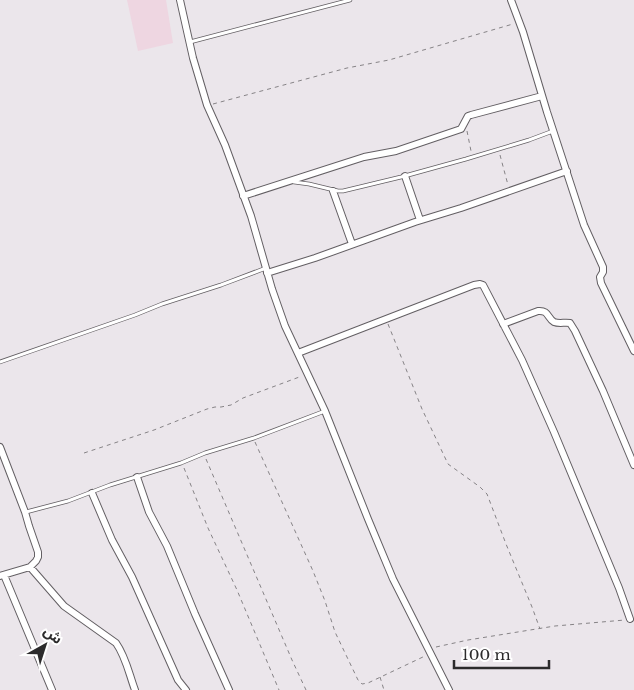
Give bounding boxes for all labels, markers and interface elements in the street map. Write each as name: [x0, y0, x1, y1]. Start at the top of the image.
north arrow: [20, 620, 70, 670]
text: ش: [40, 622, 66, 648]
scale bar: [454, 638, 549, 670]
text: 100 m: [462, 645, 511, 664]

